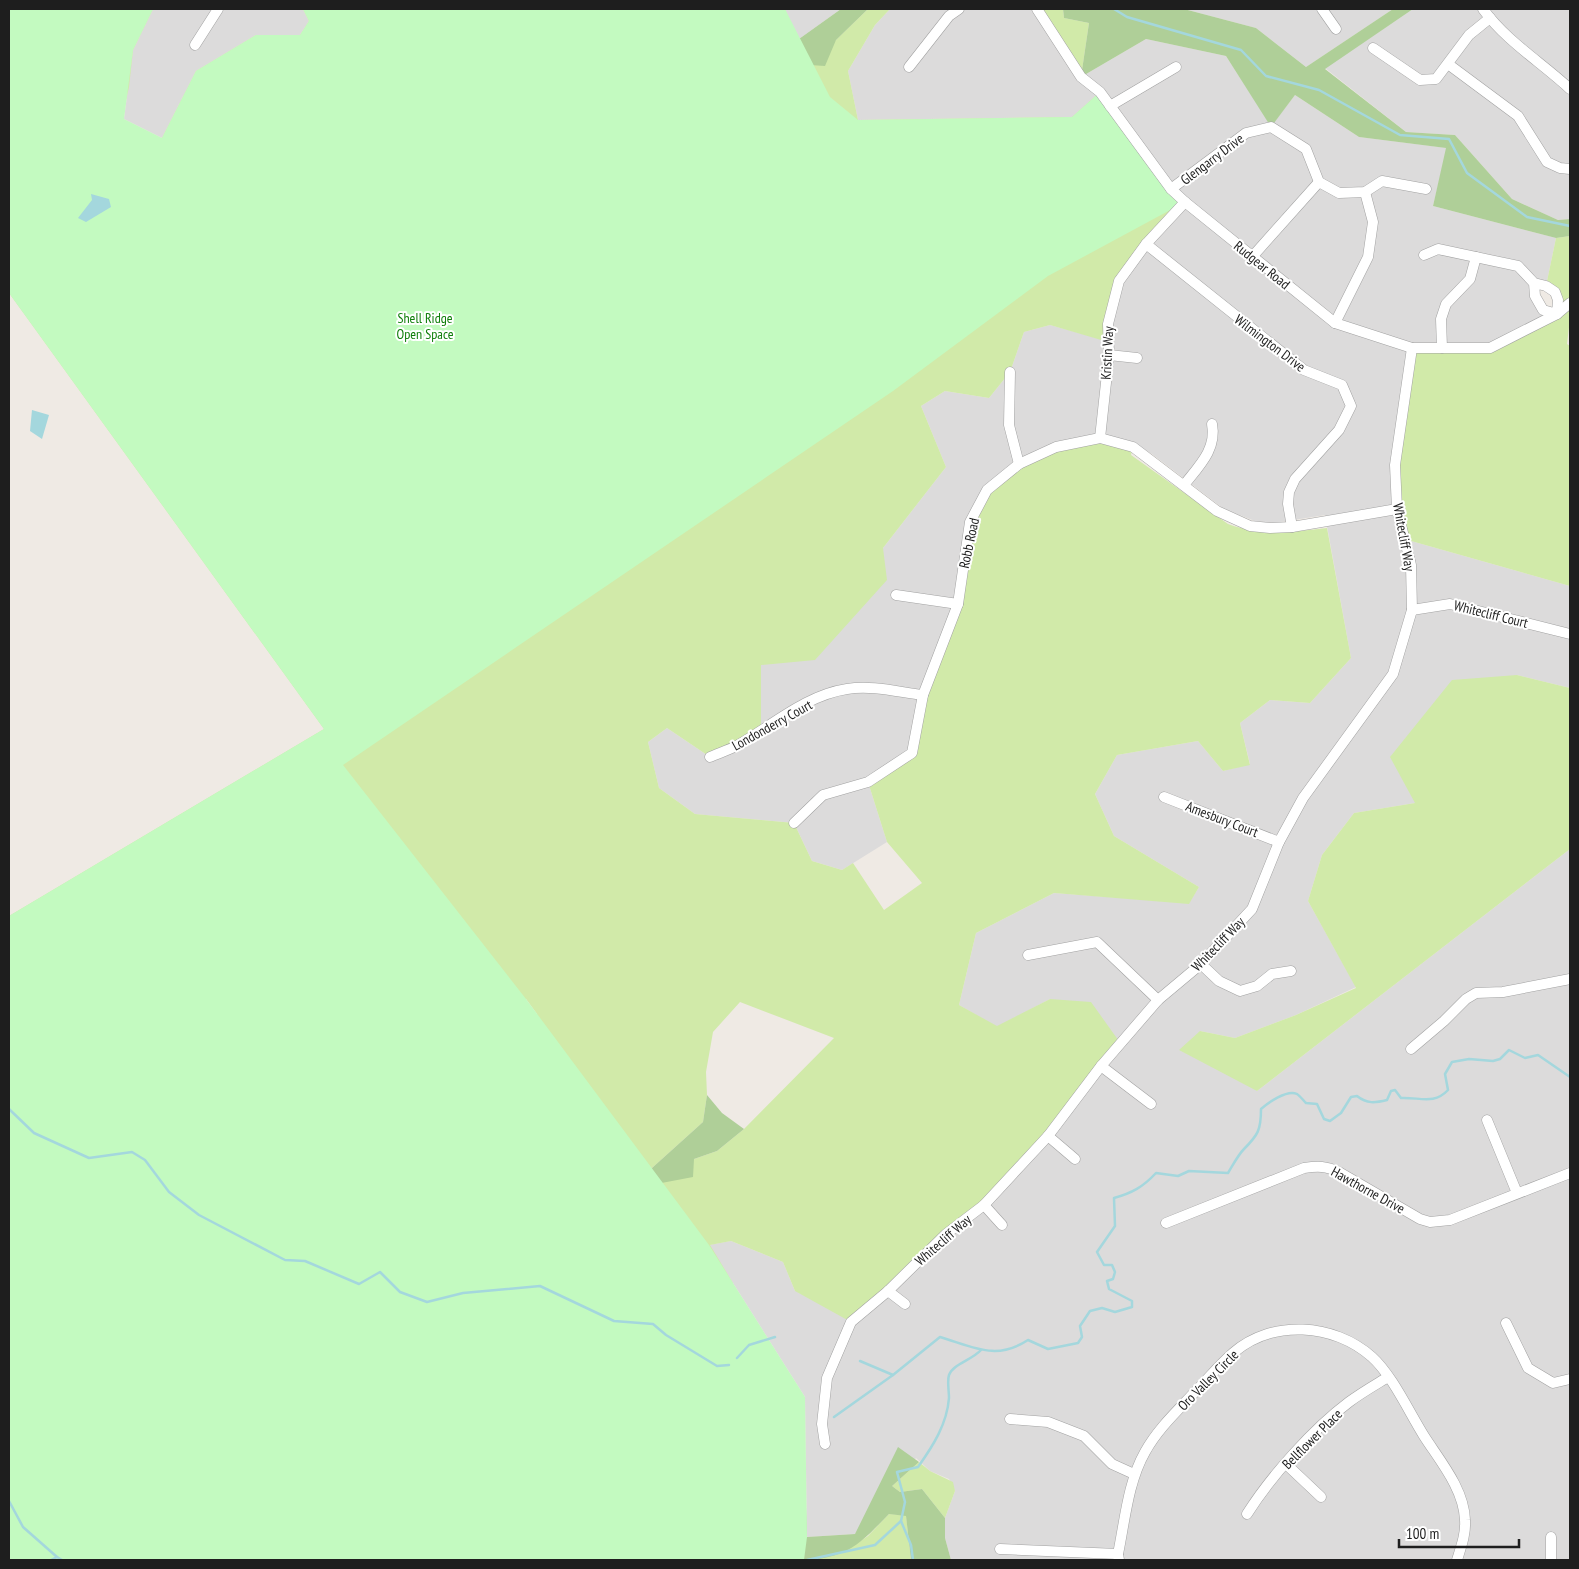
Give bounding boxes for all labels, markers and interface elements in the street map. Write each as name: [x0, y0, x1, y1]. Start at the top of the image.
street label: Glengarry Drive: [1177, 129, 1247, 189]
street label: Rudgear Road: [1230, 237, 1294, 293]
park label: Shell Ridge Open Space: [397, 309, 454, 343]
street label: Wilmington Drive: [1231, 310, 1309, 376]
street label: Kristin Way: [1097, 325, 1117, 380]
street label: Whitecliff Way: [1389, 501, 1419, 573]
street label: Robb Road: [955, 516, 983, 570]
street label: Whitecliff Court: [1452, 596, 1530, 632]
street label: Londonderry Court: [729, 695, 815, 754]
street label: Amesbury Court: [1183, 797, 1261, 841]
street label: Whitecliff Way: [1188, 912, 1249, 975]
street label: Hawthorne Drive: [1328, 1162, 1408, 1218]
street label: Whitecliff Way: [911, 1210, 976, 1269]
street label: Oro Valley Circle: [1174, 1346, 1242, 1414]
street label: Bellflower Place: [1278, 1405, 1346, 1473]
scale bar: [1399, 1516, 1519, 1548]
text: 100 m: [1406, 1524, 1439, 1543]

